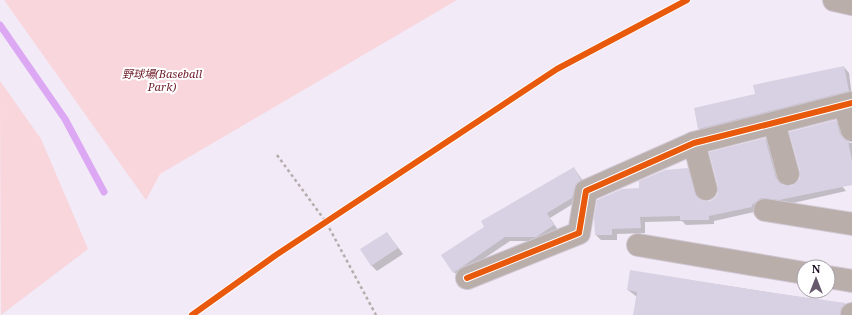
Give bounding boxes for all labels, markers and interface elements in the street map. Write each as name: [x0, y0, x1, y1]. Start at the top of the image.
park label: 野球場(Baseball Park): [122, 66, 203, 94]
north arrow: [796, 259, 836, 299]
text: N: [812, 261, 821, 276]

